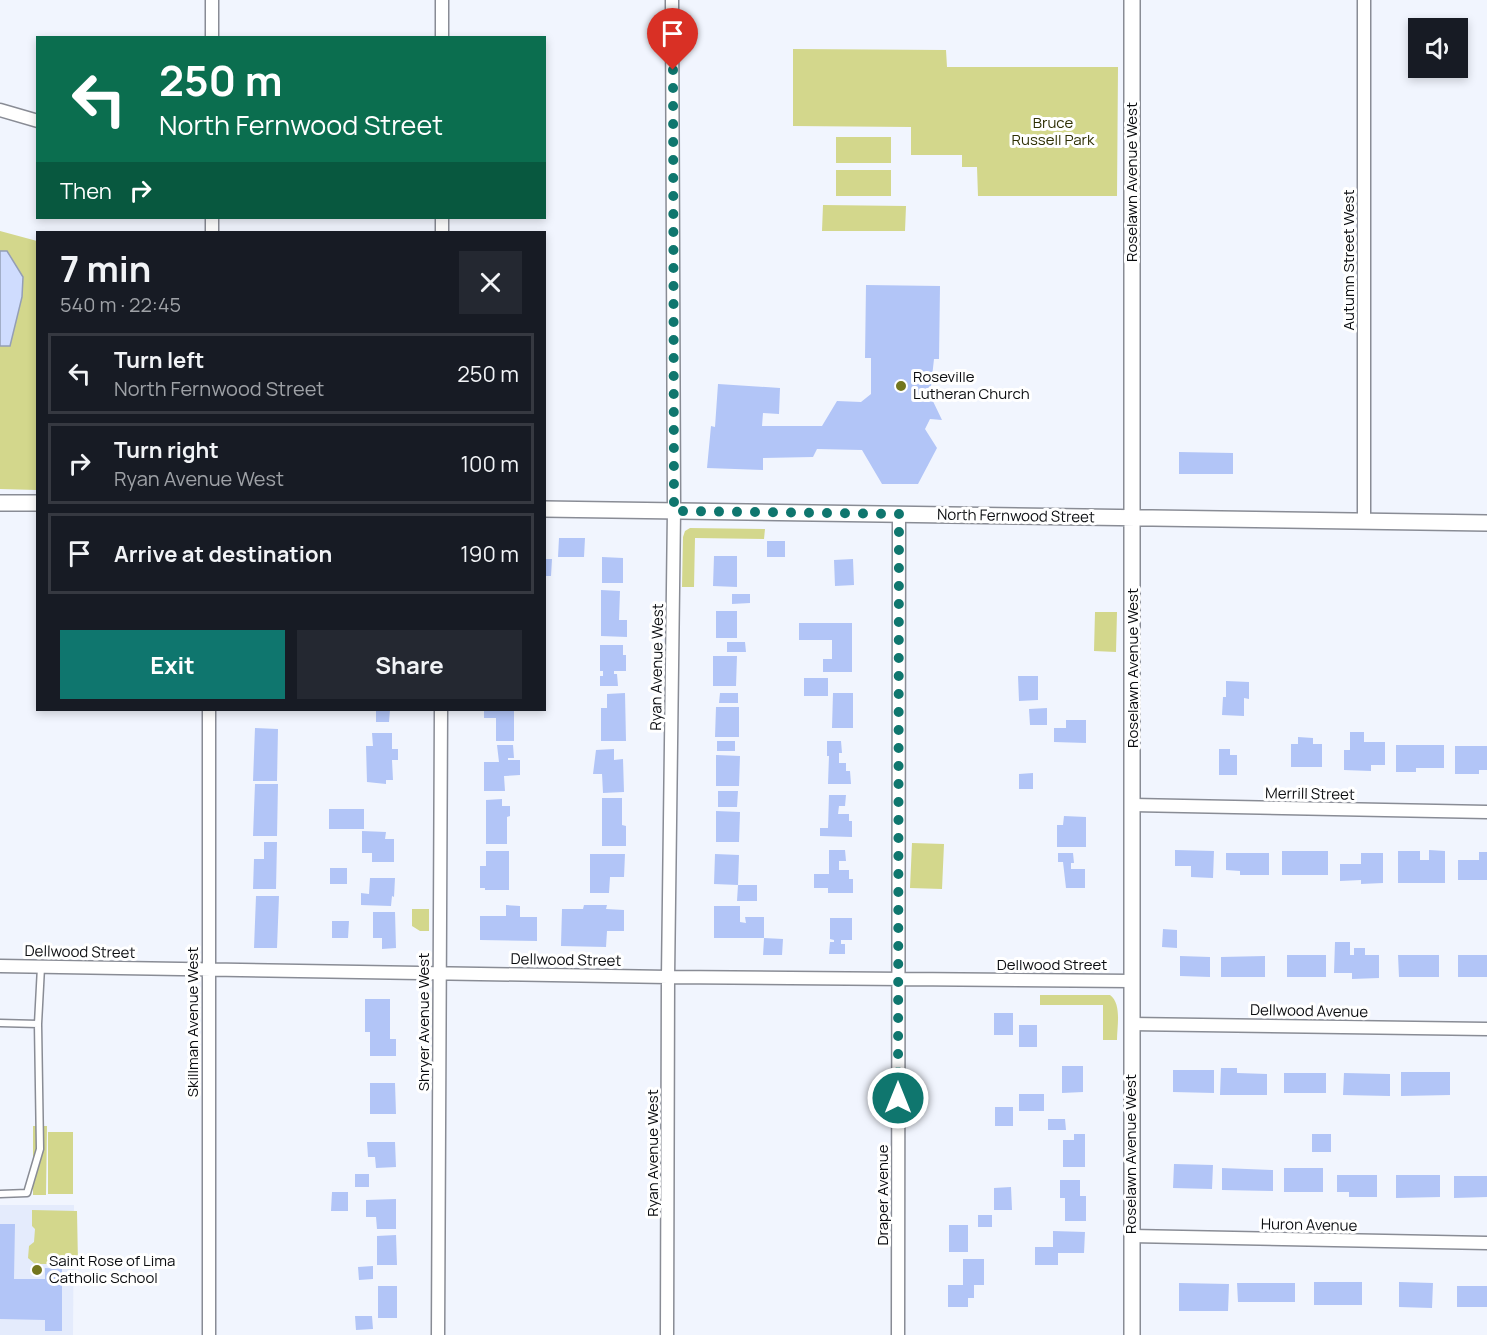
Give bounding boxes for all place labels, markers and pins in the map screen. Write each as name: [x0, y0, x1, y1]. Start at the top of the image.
pin: [647, 8, 698, 70]
place label: Roseville Lutheran Church: [913, 366, 1030, 404]
marker: Roseville Lutheran Church: [894, 379, 908, 393]
place label: Saint Rose of Lima Catholic School: [49, 1250, 175, 1288]
marker: Saint Rose of Lima Catholic School: [30, 1263, 44, 1277]

